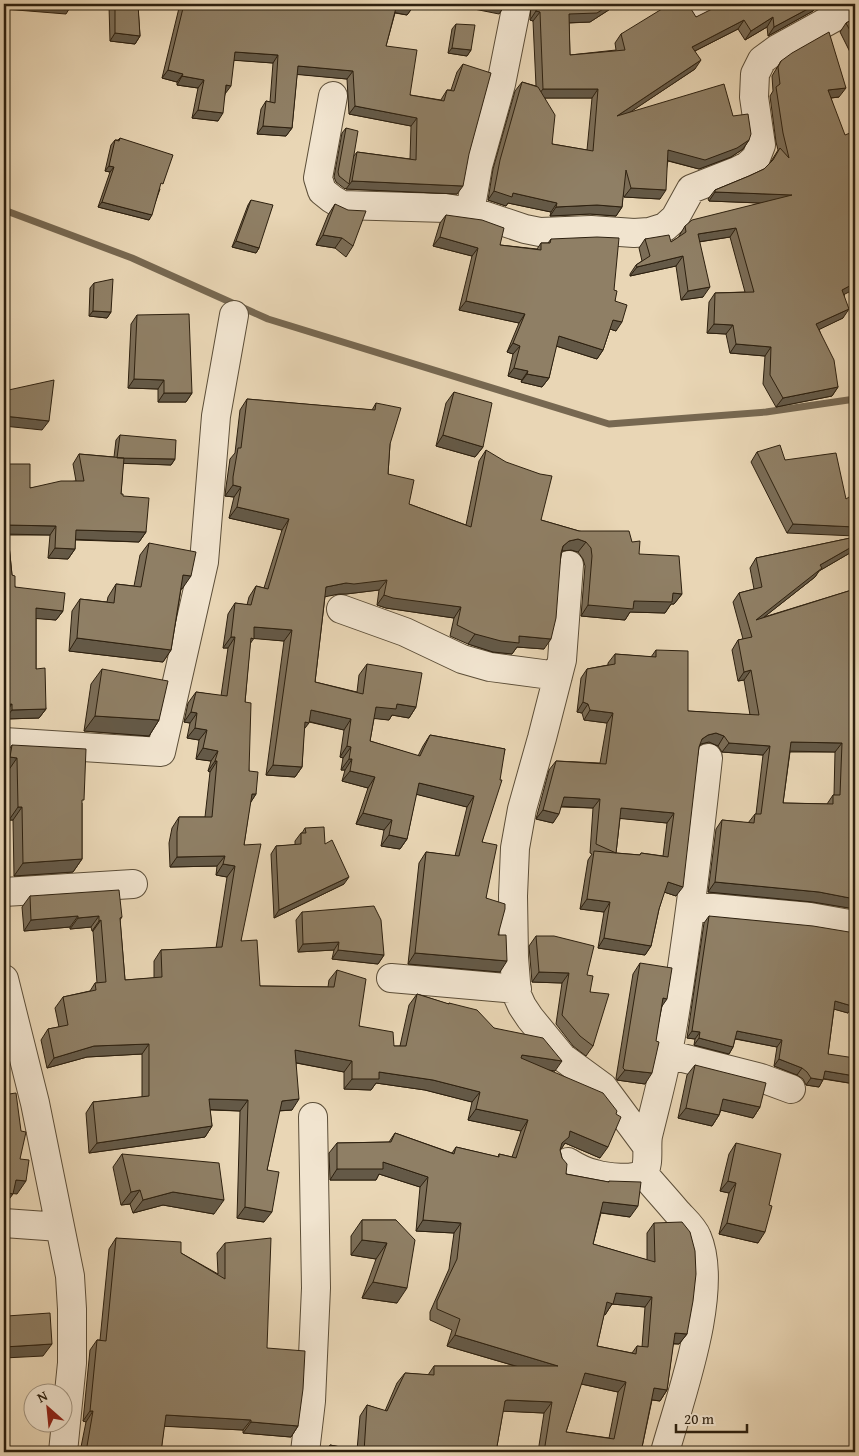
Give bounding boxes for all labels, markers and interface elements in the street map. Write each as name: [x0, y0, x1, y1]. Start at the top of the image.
north arrow: [22, 1384, 72, 1434]
text: N: [33, 1385, 51, 1407]
scale bar: [676, 1401, 748, 1433]
text: 20 m: [684, 1408, 715, 1429]

